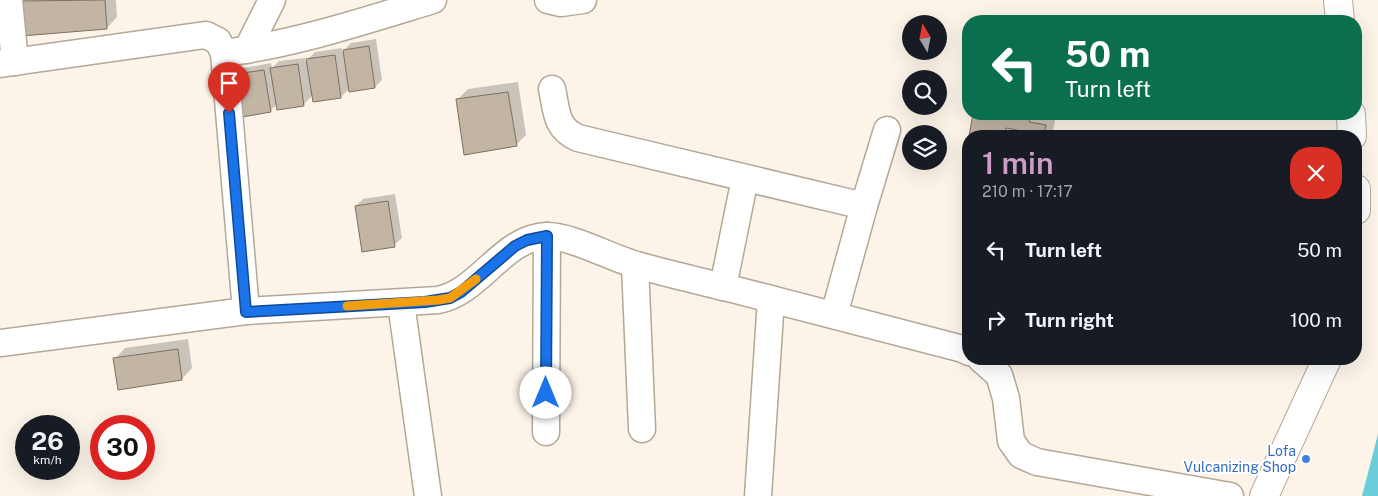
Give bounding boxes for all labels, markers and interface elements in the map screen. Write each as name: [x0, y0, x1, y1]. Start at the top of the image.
north arrow: [902, 15, 948, 60]
map controls: [902, 15, 947, 170]
text: 50 m: [1065, 34, 1150, 75]
icon: left: [982, 35, 1047, 100]
pin: [208, 62, 250, 113]
icon: arrive: [215, 69, 243, 97]
button: search: [902, 70, 947, 115]
text: Turn left: [1065, 76, 1151, 102]
button: layers: [902, 125, 947, 170]
text: 1 min: [982, 145, 1053, 181]
button: close: [1290, 147, 1342, 199]
text: 210 m · 17:17: [982, 182, 1073, 201]
icon: left: [982, 236, 1010, 264]
text: Turn left: [1025, 239, 1102, 261]
text: 50 m: [1297, 239, 1342, 261]
icon: right: [982, 306, 1010, 334]
text: Turn right: [1025, 309, 1114, 331]
text: 100 m: [1290, 309, 1342, 331]
position arrow: [519, 366, 571, 418]
speed limit sign: 30: [90, 415, 155, 480]
text: 26: [31, 426, 64, 456]
place label: Lofa Vulcanizing Shop: [1183, 443, 1296, 475]
text: km/h: [33, 453, 62, 467]
marker: Lofa Vulcanizing Shop: [1300, 453, 1312, 465]

